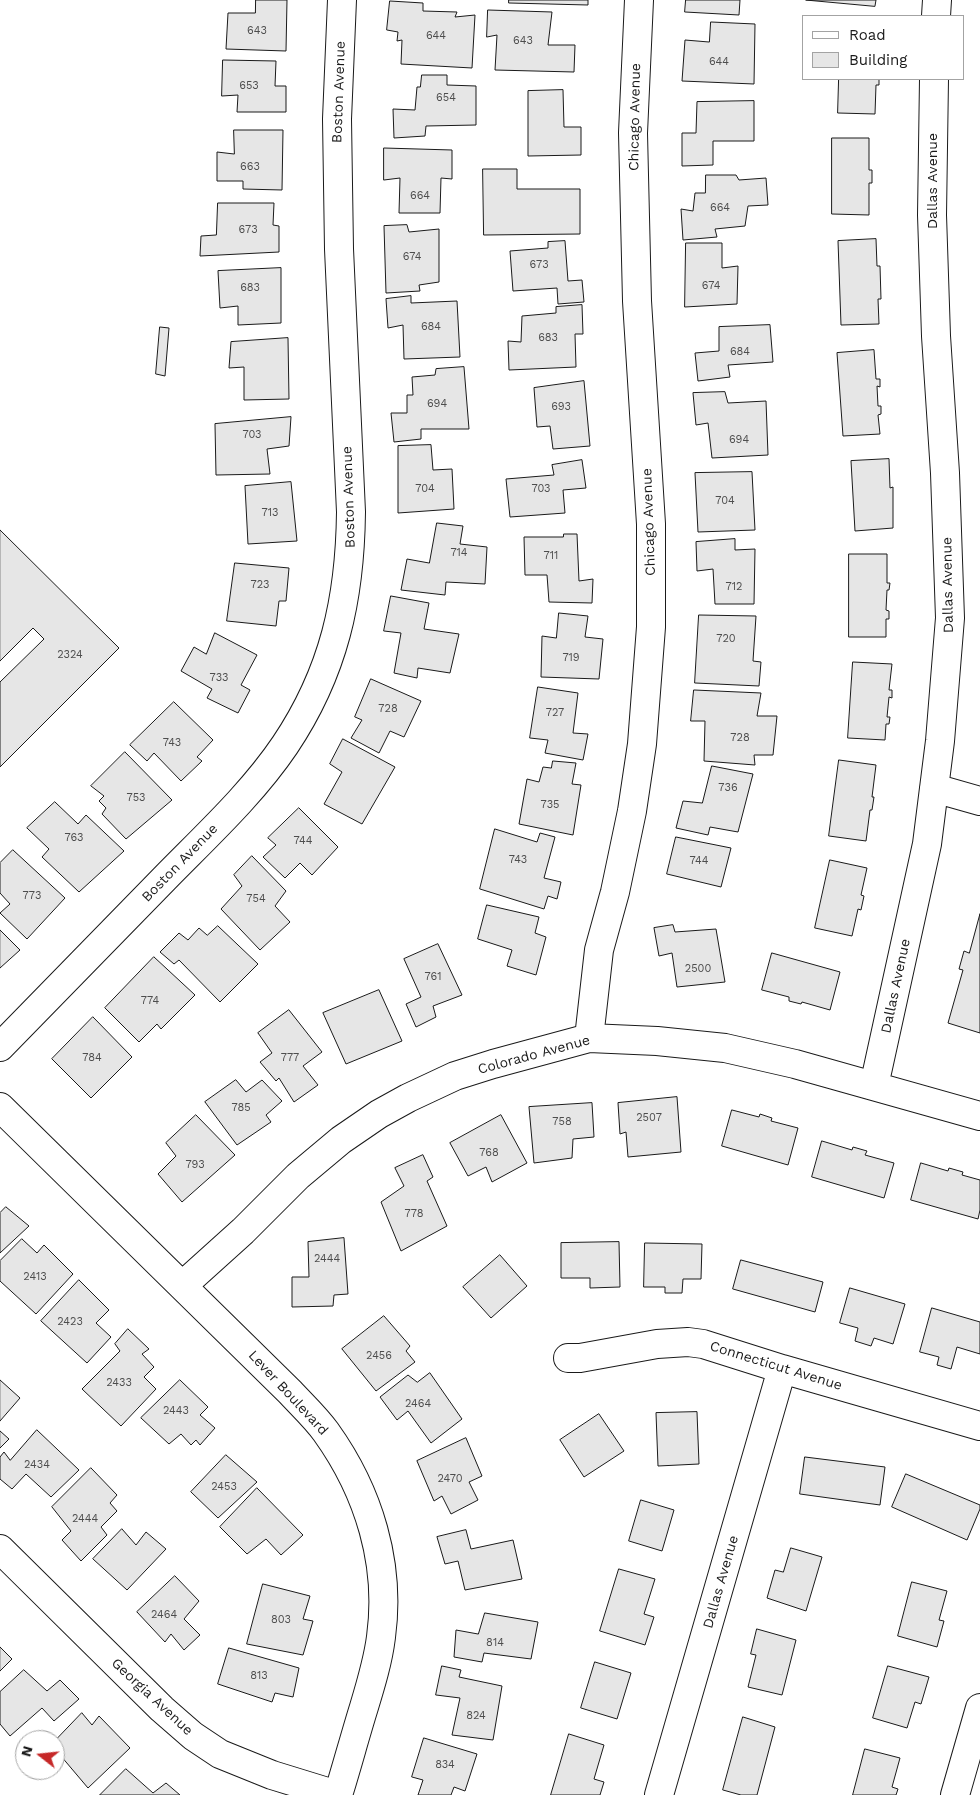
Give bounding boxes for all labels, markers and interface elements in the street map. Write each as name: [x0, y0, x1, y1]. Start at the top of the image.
legend: [802, 15, 965, 80]
house number: 643: [247, 24, 267, 38]
text: Road: [849, 26, 886, 44]
house number: 644: [426, 29, 446, 43]
house number: 643: [513, 34, 533, 48]
street label: Boston Avenue: [329, 41, 349, 143]
text: Building: [849, 51, 907, 69]
house number: 644: [709, 55, 729, 69]
street label: Chicago Avenue: [626, 63, 644, 171]
house number: 653: [239, 79, 259, 93]
house number: 654: [436, 91, 456, 105]
street label: Dallas Avenue: [925, 133, 941, 229]
house number: 663: [240, 160, 260, 174]
house number: 664: [410, 189, 430, 203]
house number: 664: [710, 201, 730, 215]
house number: 673: [238, 223, 258, 237]
house number: 674: [403, 250, 421, 264]
house number: 673: [529, 258, 549, 272]
house number: 674: [702, 279, 720, 293]
house number: 683: [240, 281, 260, 295]
house number: 684: [421, 320, 441, 334]
house number: 683: [538, 331, 558, 345]
house number: 684: [730, 345, 750, 359]
house number: 694: [427, 397, 447, 411]
house number: 693: [551, 400, 571, 414]
house number: 703: [243, 428, 261, 442]
house number: 694: [729, 433, 749, 447]
street label: Boston Avenue: [339, 446, 359, 548]
street label: Chicago Avenue: [639, 468, 659, 576]
house number: 704: [415, 482, 435, 496]
house number: 703: [532, 482, 550, 496]
house number: 704: [715, 494, 735, 508]
house number: 713: [262, 506, 278, 520]
street label: Dallas Avenue: [939, 537, 957, 633]
house number: 714: [450, 546, 468, 560]
house number: 711: [544, 549, 558, 563]
house number: 723: [251, 578, 269, 592]
house number: 712: [726, 580, 742, 594]
house number: 720: [716, 632, 736, 646]
house number: 2324: [57, 648, 83, 662]
house number: 719: [562, 651, 580, 665]
house number: 733: [210, 671, 228, 685]
house number: 728: [378, 702, 398, 716]
house number: 727: [546, 706, 564, 720]
house number: 728: [730, 731, 750, 745]
house number: 743: [163, 736, 181, 750]
house number: 736: [718, 781, 738, 795]
house number: 753: [127, 791, 145, 805]
house number: 735: [541, 798, 559, 812]
street label: Boston Avenue: [138, 820, 222, 906]
house number: 763: [64, 831, 84, 845]
house number: 744: [294, 834, 312, 848]
house number: 743: [509, 853, 527, 867]
house number: 744: [690, 854, 708, 868]
house number: 773: [23, 889, 41, 903]
house number: 754: [246, 892, 266, 906]
street label: Dallas Avenue: [878, 937, 914, 1035]
house number: 2500: [685, 962, 711, 976]
house number: 761: [425, 970, 441, 984]
house number: 774: [141, 994, 159, 1008]
street label: Colorado Avenue: [476, 1032, 592, 1078]
house number: 784: [82, 1051, 102, 1065]
house number: 777: [281, 1051, 299, 1065]
house number: 785: [231, 1101, 251, 1115]
house number: 2507: [636, 1111, 662, 1125]
house number: 758: [552, 1115, 572, 1129]
house number: 768: [479, 1146, 499, 1160]
house number: 793: [185, 1158, 205, 1172]
house number: 778: [405, 1207, 423, 1221]
house number: 2444: [314, 1252, 340, 1266]
house number: 2413: [23, 1270, 47, 1284]
house number: 2423: [57, 1315, 83, 1329]
street label: Connecticut Avenue: [708, 1338, 844, 1394]
street label: Lever Boulevard: [245, 1347, 331, 1439]
house number: 2456: [366, 1349, 392, 1363]
house number: 2433: [106, 1376, 132, 1390]
house number: 2464: [405, 1397, 431, 1411]
house number: 2443: [163, 1404, 189, 1418]
house number: 2434: [24, 1458, 50, 1472]
house number: 2470: [437, 1472, 463, 1486]
house number: 2453: [211, 1480, 237, 1494]
house number: 2444: [72, 1512, 98, 1526]
street label: Dallas Avenue: [700, 1533, 742, 1631]
house number: 2464: [151, 1608, 177, 1622]
house number: 803: [271, 1613, 291, 1627]
house number: 814: [486, 1636, 504, 1650]
street label: Georgia Avenue: [108, 1655, 196, 1739]
house number: 813: [250, 1669, 268, 1683]
house number: 824: [466, 1709, 486, 1723]
north arrow: [15, 1730, 65, 1780]
text: N: [17, 1744, 36, 1758]
house number: 834: [435, 1758, 455, 1772]

